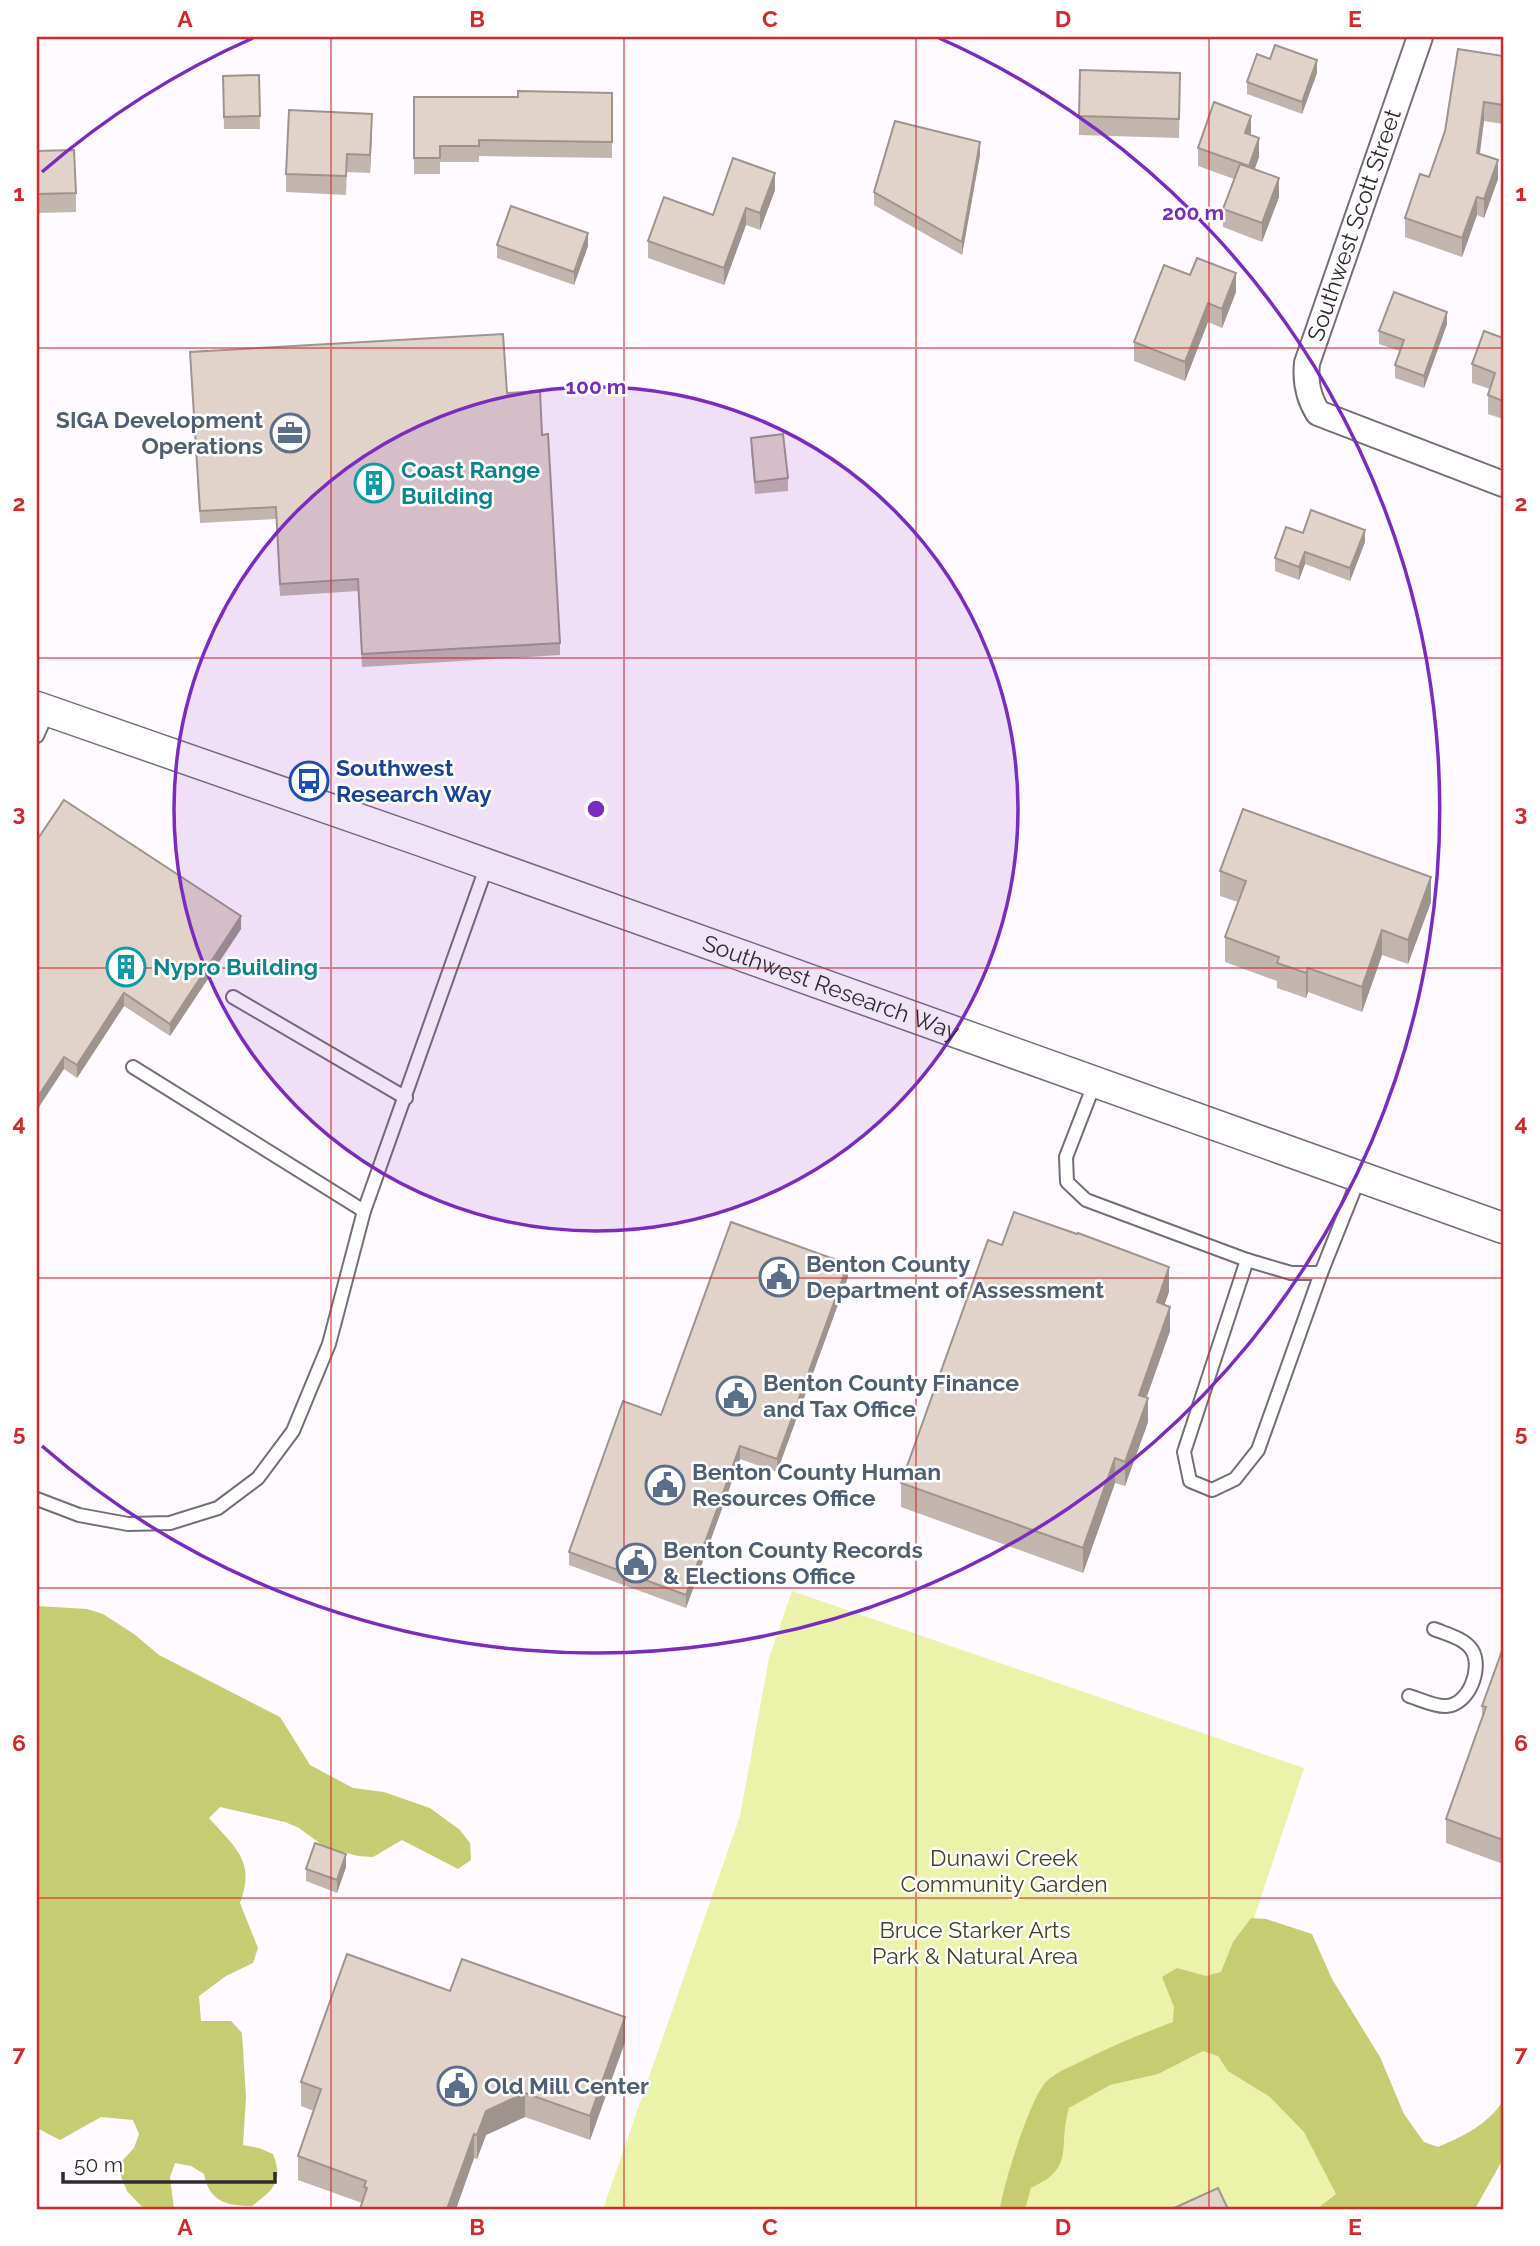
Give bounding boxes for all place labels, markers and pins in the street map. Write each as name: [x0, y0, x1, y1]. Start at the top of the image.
place label: SIGA Development Operations: [56, 406, 263, 459]
office icon: SIGA Development Operations: [269, 412, 311, 454]
place label: Coast Range Building: [401, 456, 540, 509]
building icon: Coast Range Building: [353, 462, 395, 504]
place label: Southwest Research Way: [336, 754, 492, 807]
bus stop icon: Southwest Research Way: [288, 760, 330, 802]
centre of rings: [584, 797, 608, 821]
building icon: Nypro Building: [105, 946, 147, 988]
place label: Nypro Building: [153, 953, 318, 980]
place label: Benton County Department of Assessment: [806, 1250, 1104, 1303]
public building icon: Benton County Department of Assessment: [758, 1256, 800, 1298]
place label: Benton County Finance and Tax Office: [763, 1369, 1019, 1422]
public building icon: Benton County Finance and Tax Office: [715, 1375, 757, 1417]
place label: Benton County Human Resources Office: [692, 1458, 941, 1511]
public building icon: Benton County Human Resources Office: [644, 1464, 686, 1506]
place label: Benton County Records & Elections Office: [663, 1536, 923, 1589]
public building icon: Benton County Records & Elections Office: [615, 1542, 657, 1584]
public building icon: Old Mill Center: [436, 2065, 478, 2107]
place label: Old Mill Center: [484, 2072, 649, 2099]

